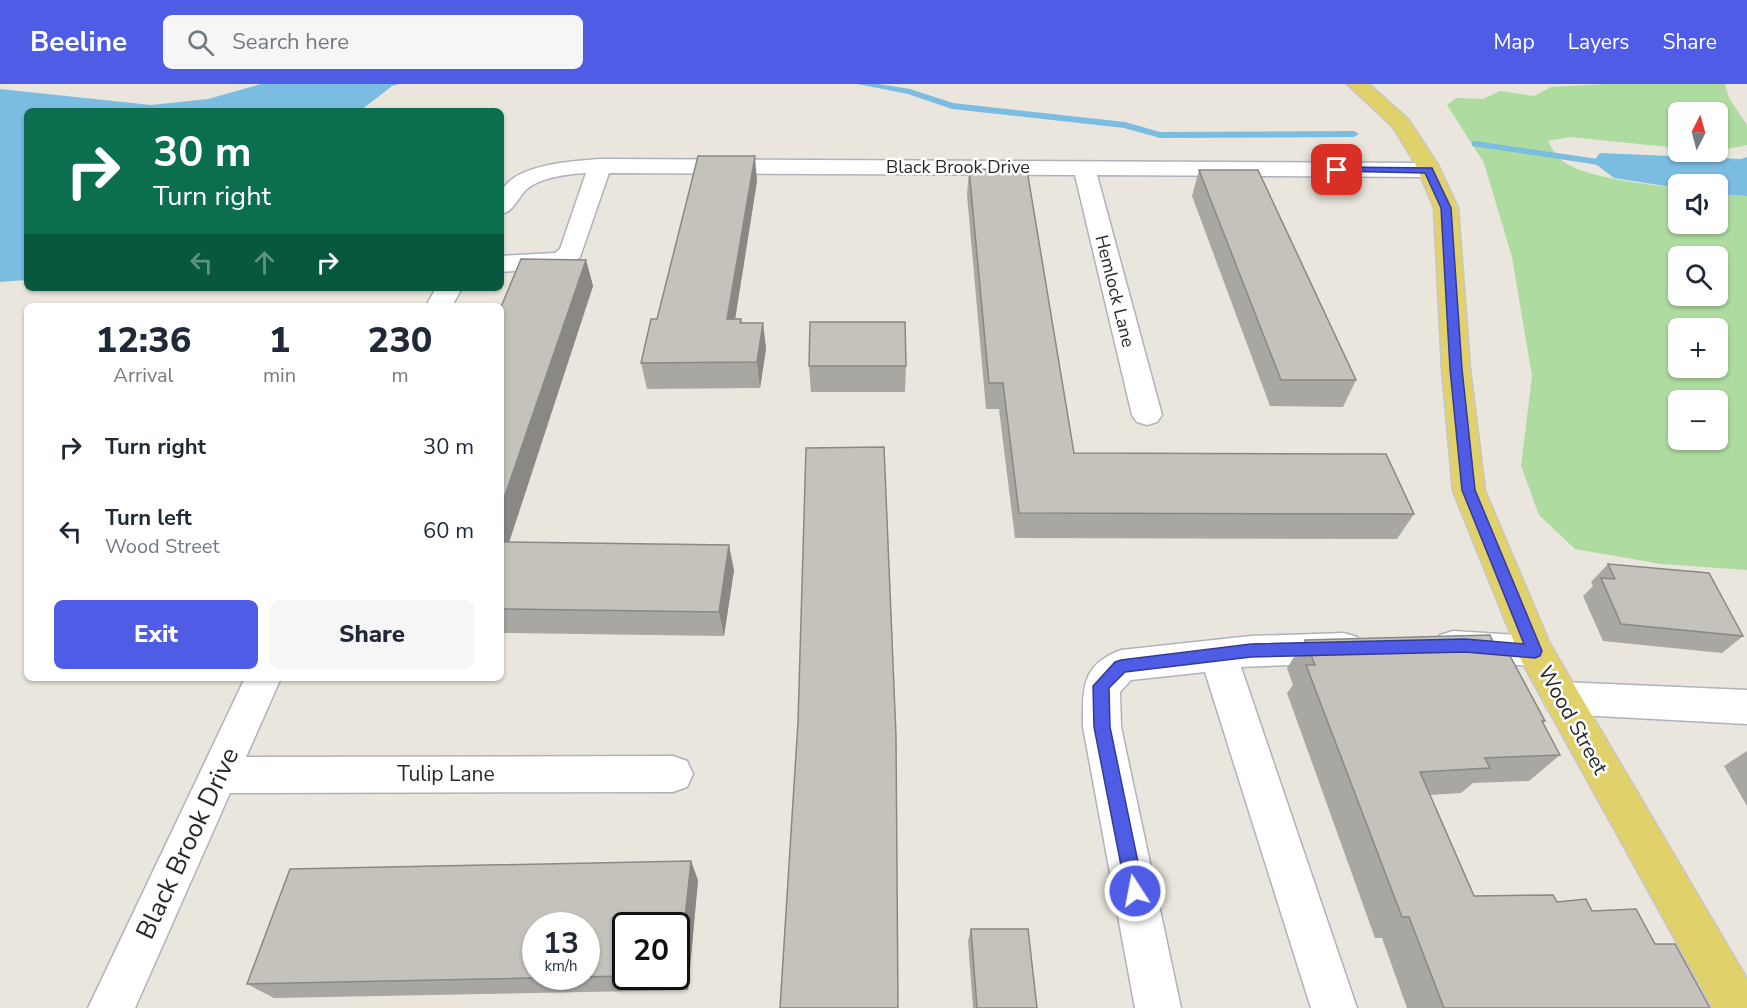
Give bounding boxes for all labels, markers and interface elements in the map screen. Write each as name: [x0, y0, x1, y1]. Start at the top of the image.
search box: [163, 15, 583, 69]
text: Beeline: [30, 23, 127, 61]
icon: search: [184, 26, 217, 59]
text: Search here: [232, 27, 349, 57]
text: Map: [1493, 28, 1535, 56]
text: Layers: [1568, 28, 1629, 56]
text: Share: [1662, 28, 1717, 56]
north arrow: [1668, 102, 1728, 162]
map controls: [1668, 102, 1728, 450]
text: 30 m: [153, 124, 252, 181]
icon: right: [54, 132, 132, 210]
pin: [1311, 144, 1362, 195]
icon: arrive: [1320, 153, 1353, 186]
street label: Black Brook Drive: [886, 155, 1030, 179]
button: sound: [1668, 174, 1728, 234]
text: Turn right: [153, 178, 271, 215]
street label: Hemlock Lane: [1089, 232, 1141, 350]
icon: left: [185, 246, 218, 279]
icon: ahead: [248, 246, 281, 279]
icon: right: [311, 246, 344, 279]
button: search: [1668, 246, 1728, 306]
text: 12:36: [96, 316, 191, 365]
text: 1: [269, 316, 290, 365]
text: 230: [368, 316, 432, 365]
button: +: [1668, 318, 1728, 378]
text: Arrival: [113, 362, 174, 389]
text: min: [263, 362, 296, 389]
text: m: [391, 362, 409, 389]
button: −: [1668, 390, 1728, 450]
icon: right: [54, 431, 87, 464]
text: Turn right: [105, 432, 206, 462]
text: 30 m: [423, 432, 474, 462]
text: Turn left: [105, 503, 192, 533]
icon: left: [54, 515, 87, 548]
text: 60 m: [423, 516, 474, 546]
text: Wood Street: [105, 533, 219, 560]
button: Exit: [54, 600, 258, 669]
button: Share: [270, 600, 474, 669]
street label: Wood Street: [1532, 661, 1615, 780]
street label: Black Brook Drive: [128, 742, 247, 945]
street label: Tulip Lane: [397, 760, 495, 788]
position arrow: [1103, 859, 1167, 923]
speed limit sign: 20: [612, 912, 690, 990]
text: 13: [543, 923, 579, 964]
text: km/h: [544, 956, 578, 976]

